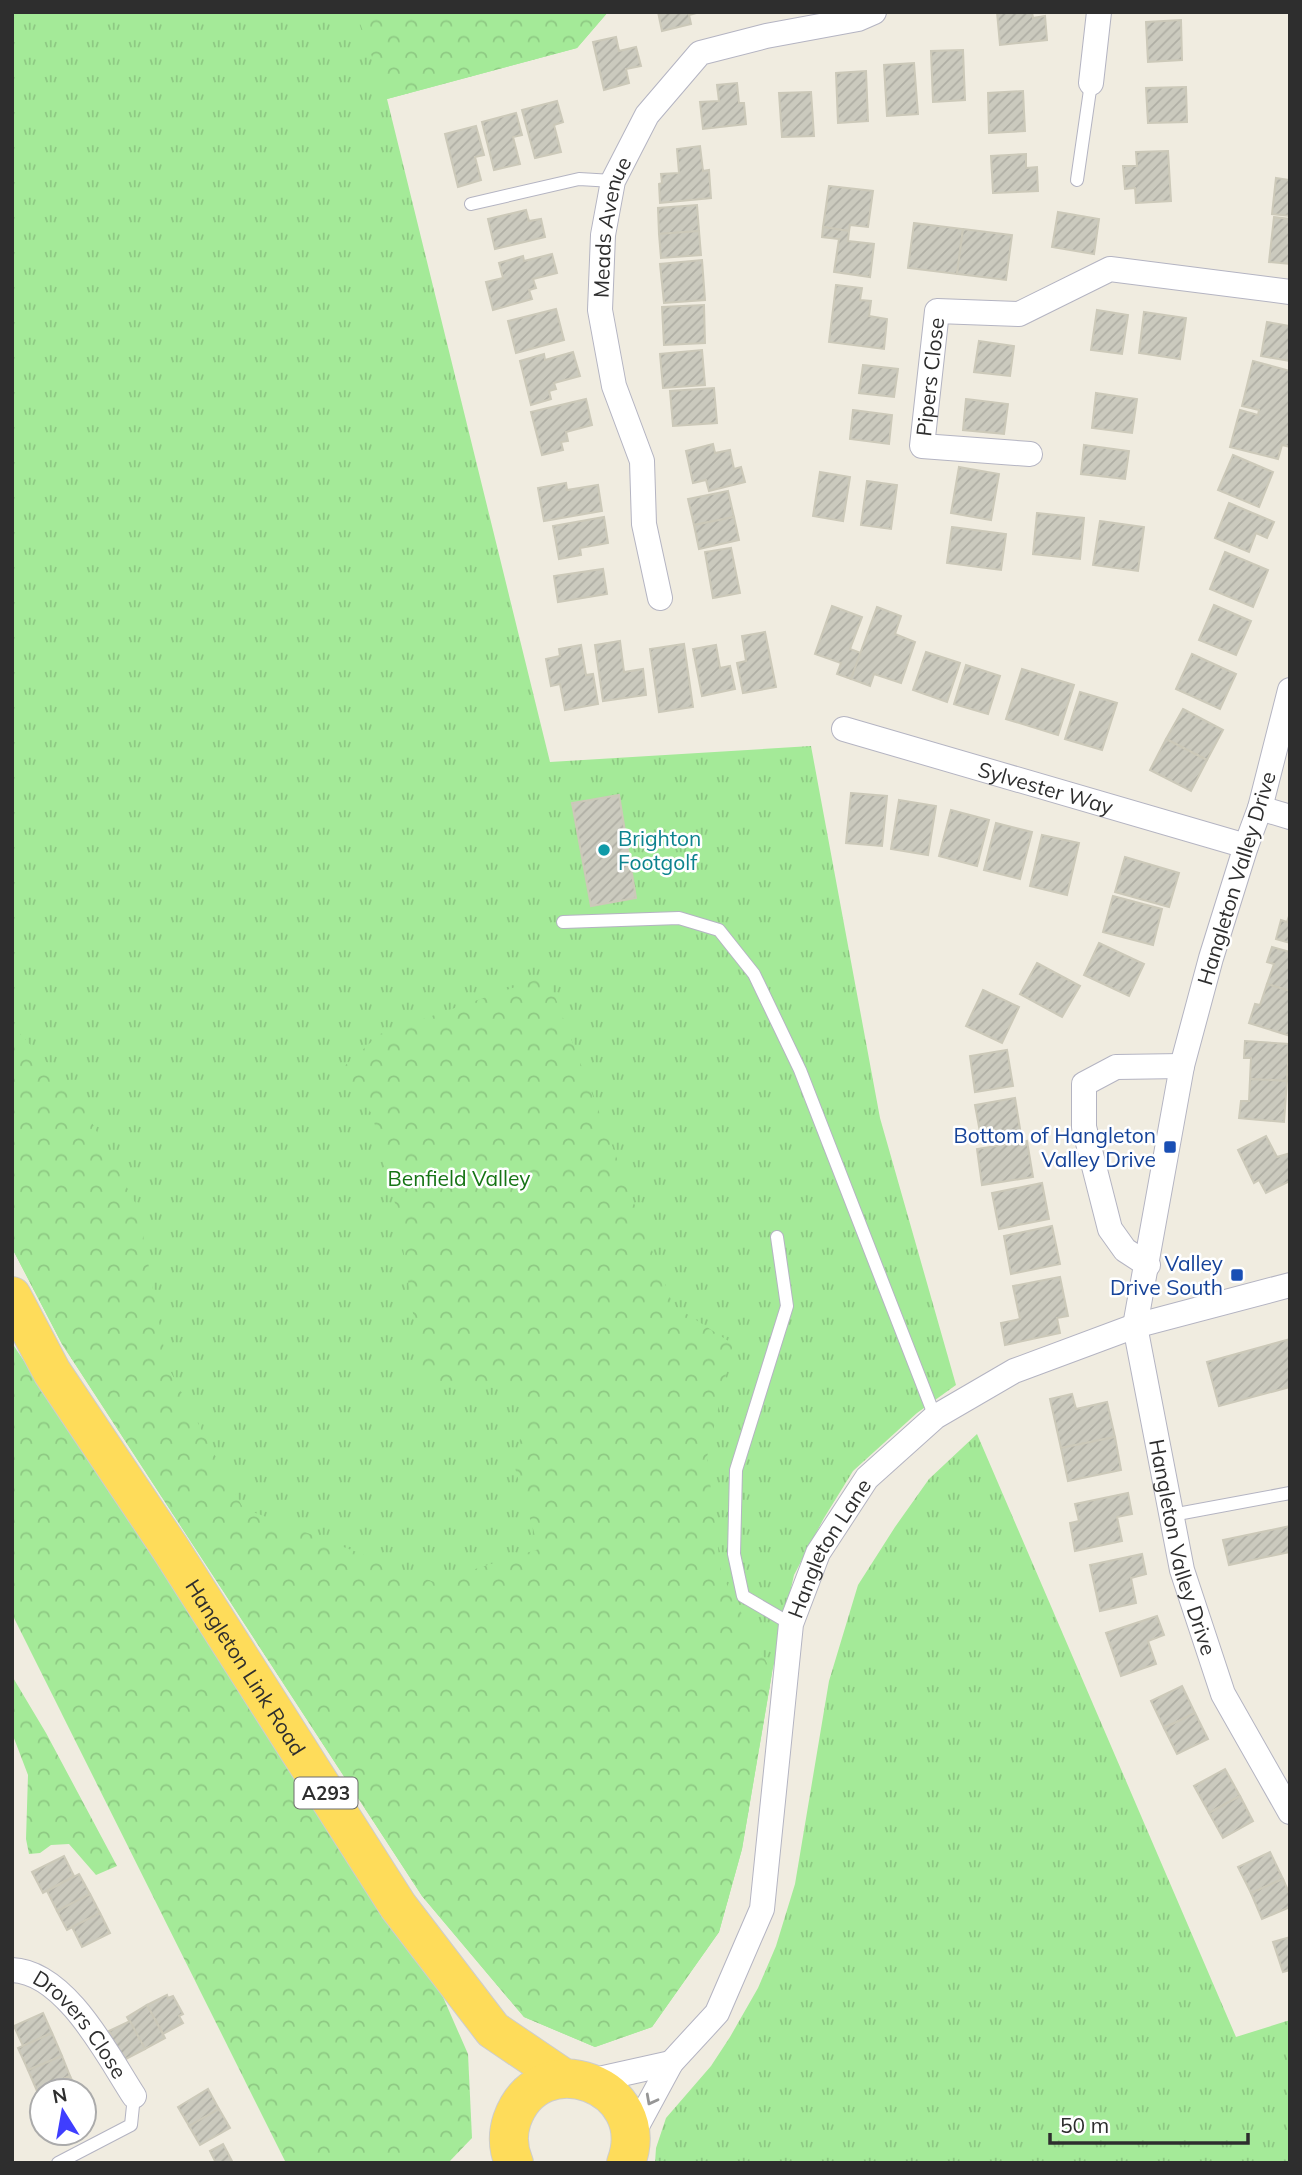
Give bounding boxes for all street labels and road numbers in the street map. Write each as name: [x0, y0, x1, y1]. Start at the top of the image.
street label: Meads Avenue: [587, 152, 636, 299]
street label: Pipers Close: [910, 316, 949, 437]
street label: Sylvester Way: [975, 756, 1116, 820]
street label: Hangleton Valley Drive: [1191, 768, 1281, 988]
street label: Hangleton Valley Drive: [1144, 1437, 1222, 1658]
street label: Hangleton Lane: [782, 1473, 876, 1621]
street label: Hangleton Link Road: [180, 1574, 312, 1760]
road number: A293: [294, 1778, 358, 1809]
street label: Drovers Close: [29, 1964, 133, 2083]

